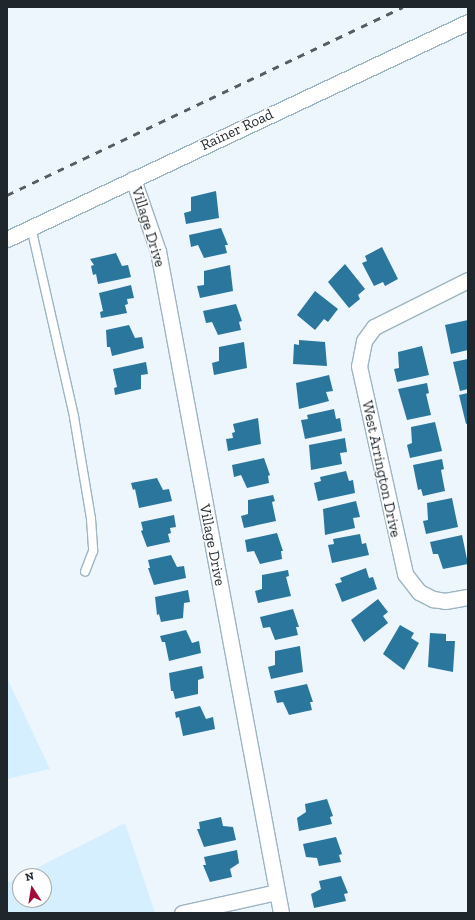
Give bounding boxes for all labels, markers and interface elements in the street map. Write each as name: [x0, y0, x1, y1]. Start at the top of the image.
street label: Rainer Road: [198, 105, 276, 155]
street label: Village Drive: [127, 185, 169, 269]
street label: West Arrington Drive: [358, 399, 404, 539]
street label: Village Drive: [195, 503, 229, 587]
north arrow: [12, 868, 52, 908]
text: N: [24, 870, 35, 884]

